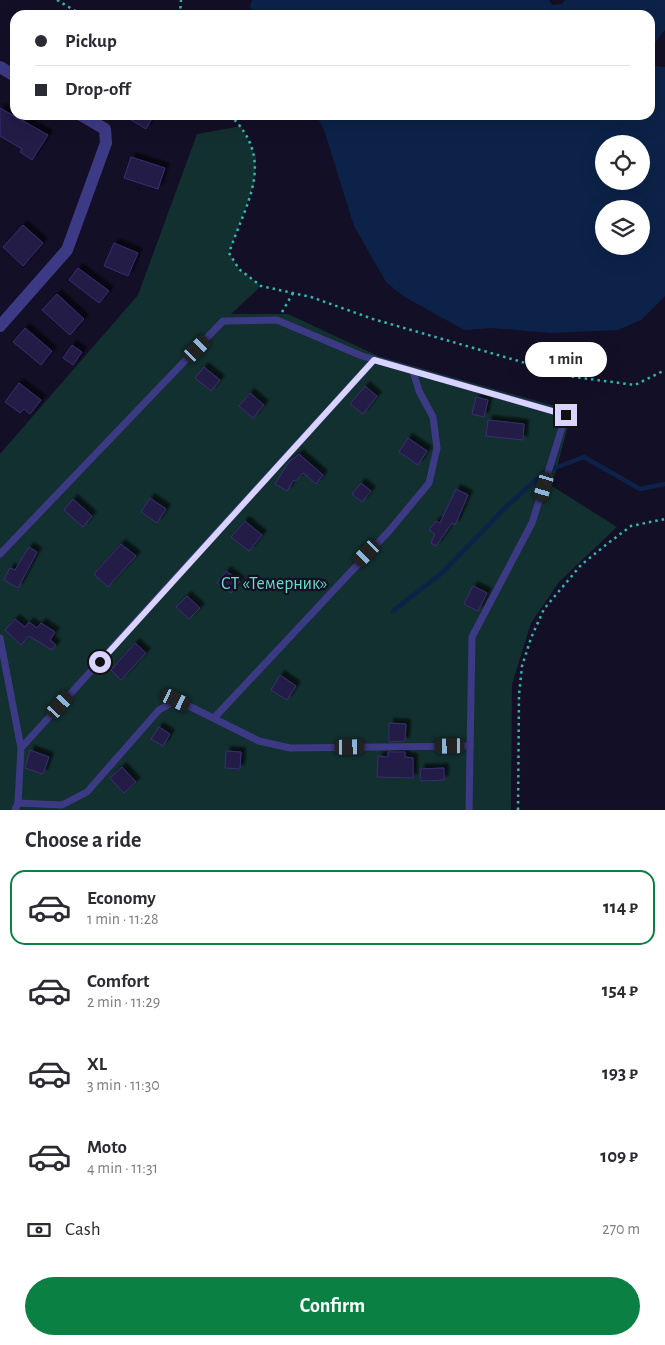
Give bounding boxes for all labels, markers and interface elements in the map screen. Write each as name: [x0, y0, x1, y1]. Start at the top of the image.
text: Pickup: [65, 32, 117, 51]
text: Drop-off: [65, 80, 130, 99]
map controls: [595, 135, 650, 255]
button: locate: [595, 135, 650, 190]
button: layers: [595, 200, 650, 255]
car: [181, 333, 212, 365]
callout: 1 min: [525, 342, 607, 378]
text: 1 min: [549, 351, 583, 367]
route end: [555, 404, 577, 426]
car: [532, 470, 555, 504]
car: [351, 537, 382, 569]
park label: СТ «Темерник»: [221, 575, 327, 593]
route start: [89, 651, 111, 673]
car: [159, 687, 192, 713]
car: [44, 689, 75, 721]
car: [434, 738, 465, 754]
car: [334, 739, 365, 755]
text: Choose a ride: [25, 829, 141, 851]
icon: car: [27, 885, 72, 930]
text: Economy: [87, 889, 156, 908]
text: 114 ₽: [603, 898, 638, 917]
text: 1 min · 11:28: [87, 911, 159, 927]
icon: car: [27, 968, 72, 1013]
text: Comfort: [87, 972, 149, 991]
text: 154 ₽: [602, 981, 638, 1000]
text: 2 min · 11:29: [87, 994, 160, 1010]
icon: car: [27, 1051, 72, 1096]
text: XL: [87, 1055, 107, 1074]
text: 193 ₽: [602, 1064, 638, 1083]
text: 3 min · 11:30: [87, 1077, 160, 1093]
icon: car: [27, 1134, 72, 1179]
text: Moto: [87, 1138, 127, 1157]
text: 109 ₽: [600, 1147, 638, 1166]
text: 4 min · 11:31: [87, 1160, 158, 1176]
icon: cash: [25, 1216, 53, 1244]
text: Cash: [65, 1220, 101, 1239]
text: 270 m: [602, 1221, 640, 1237]
button: Confirm: [25, 1277, 640, 1335]

